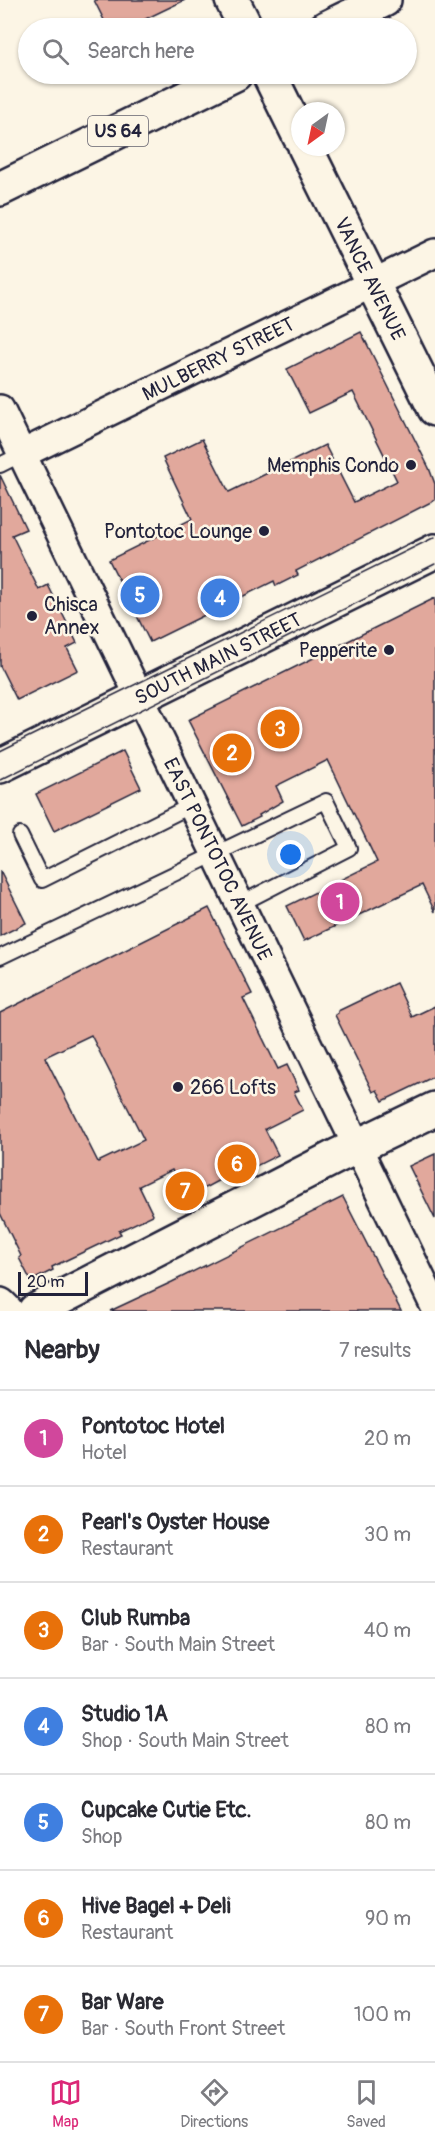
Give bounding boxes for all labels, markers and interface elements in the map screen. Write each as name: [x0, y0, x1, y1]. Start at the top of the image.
search box: [18, 18, 417, 84]
icon: search: [39, 35, 72, 68]
text: Search here: [87, 37, 194, 65]
north arrow: [291, 102, 345, 156]
road number: US 64: [88, 116, 148, 146]
street label: VANCE AVENUE: [329, 213, 411, 344]
street label: MULBERRY STREET: [138, 311, 298, 406]
place label: Memphis Condo: [267, 453, 399, 478]
marker: Memphis Condo: [404, 458, 418, 472]
place label: Pontotoc Lounge: [104, 519, 252, 544]
marker: Pontotoc Lounge: [257, 524, 271, 538]
pin: 5: [120, 572, 160, 618]
pin: 4: [200, 576, 240, 620]
place label: Chisca Annex: [44, 592, 99, 640]
street label: SOUTH MAIN STREET: [130, 607, 305, 710]
marker: Chisca Annex: [25, 609, 39, 623]
place label: Pepperite: [299, 638, 377, 663]
marker: Pepperite: [382, 643, 396, 657]
pin: 3: [260, 706, 300, 752]
pin: 2: [212, 730, 252, 776]
street label: EAST PONTOTOC AVENUE: [158, 753, 278, 965]
your location: [276, 840, 305, 869]
pin: 1: [320, 880, 360, 924]
place label: 266 Lofts: [190, 1075, 276, 1100]
marker: 266 Lofts: [171, 1080, 185, 1094]
pin: 6: [218, 1142, 256, 1186]
pin: 7: [166, 1168, 204, 1214]
scale bar: [18, 1269, 88, 1296]
text: 20 m: [27, 1272, 65, 1292]
text: Nearby: [24, 1334, 100, 1366]
text: 7 results: [339, 1338, 411, 1363]
text: Pontotoc Hotel: [81, 1412, 225, 1440]
text: 1: [40, 1426, 47, 1451]
text: 20 m: [364, 1426, 411, 1451]
text: Hotel: [81, 1440, 127, 1465]
text: Pearl's Oyster House: [81, 1508, 269, 1536]
text: 2: [38, 1522, 49, 1547]
text: 30 m: [364, 1522, 411, 1547]
text: Restaurant: [81, 1536, 173, 1561]
text: Club Rumba: [81, 1604, 190, 1632]
text: 3: [38, 1618, 49, 1643]
text: 40 m: [364, 1618, 411, 1643]
text: Bar · South Main Street: [81, 1632, 275, 1657]
text: Studio 1A: [81, 1700, 168, 1728]
text: 4: [38, 1714, 49, 1739]
text: 80 m: [365, 1714, 411, 1739]
text: Shop · South Main Street: [81, 1728, 289, 1753]
text: Cupcake Cutie Etc.: [81, 1796, 252, 1824]
text: 5: [38, 1810, 49, 1835]
text: 80 m: [365, 1810, 411, 1835]
text: Shop: [81, 1824, 122, 1849]
text: Hive Bagel + Deli: [81, 1892, 231, 1920]
text: 6: [38, 1906, 49, 1931]
text: 90 m: [365, 1906, 411, 1931]
text: Restaurant: [81, 1920, 173, 1945]
text: Bar Ware: [81, 1988, 164, 2016]
text: 7: [38, 2002, 49, 2027]
text: 100 m: [354, 2002, 411, 2027]
text: Bar · South Front Street: [81, 2016, 285, 2041]
tab: Map: [49, 2076, 82, 2132]
tab: Directions: [180, 2076, 248, 2132]
tab: Saved: [346, 2076, 386, 2132]

